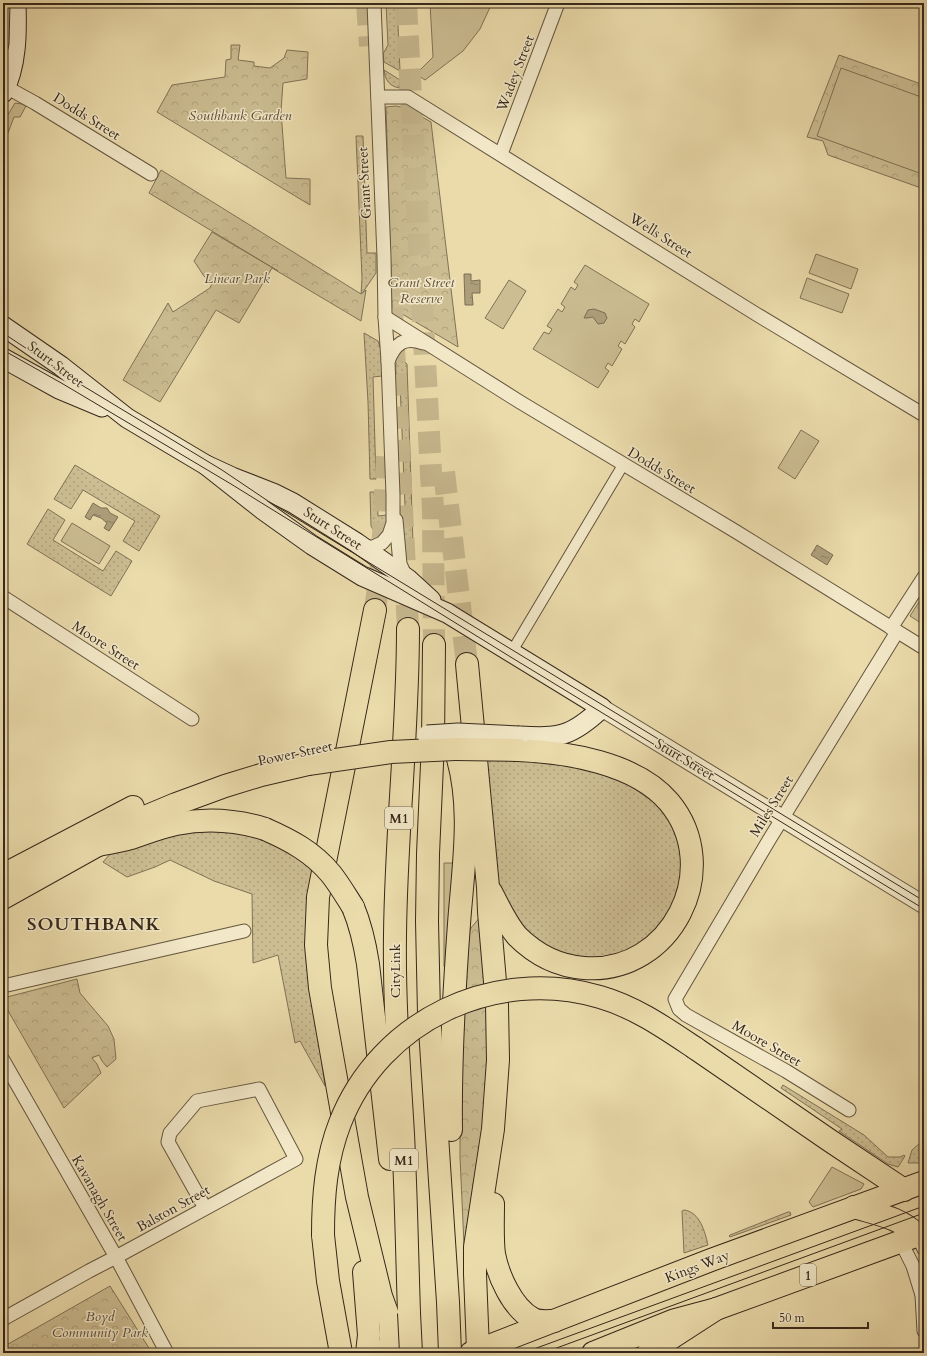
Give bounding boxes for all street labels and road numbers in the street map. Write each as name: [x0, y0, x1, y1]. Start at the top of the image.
street label: Wadey Street: [492, 32, 539, 115]
street label: Dodds Street: [49, 88, 124, 145]
street label: Grant Street: [353, 146, 376, 219]
street label: Wells Street: [625, 208, 696, 263]
street label: Sturt Street: [24, 337, 88, 392]
street label: Dodds Street: [624, 443, 700, 498]
street label: Sturt Street: [300, 502, 366, 555]
street label: Moore Street: [68, 616, 144, 675]
street label: Sturt Street: [652, 734, 718, 785]
street label: Power Street: [256, 736, 335, 771]
street label: Miles Street: [745, 771, 798, 841]
road number: M1: [385, 807, 413, 829]
street label: CityLink: [386, 943, 405, 998]
street label: Moore Street: [729, 1016, 805, 1071]
road number: M1: [390, 1149, 418, 1171]
street label: Kavanagh Street: [67, 1152, 132, 1245]
street label: Balston Street: [133, 1180, 214, 1236]
street label: Kings Way: [662, 1245, 733, 1287]
road number: 1: [800, 1264, 816, 1286]

